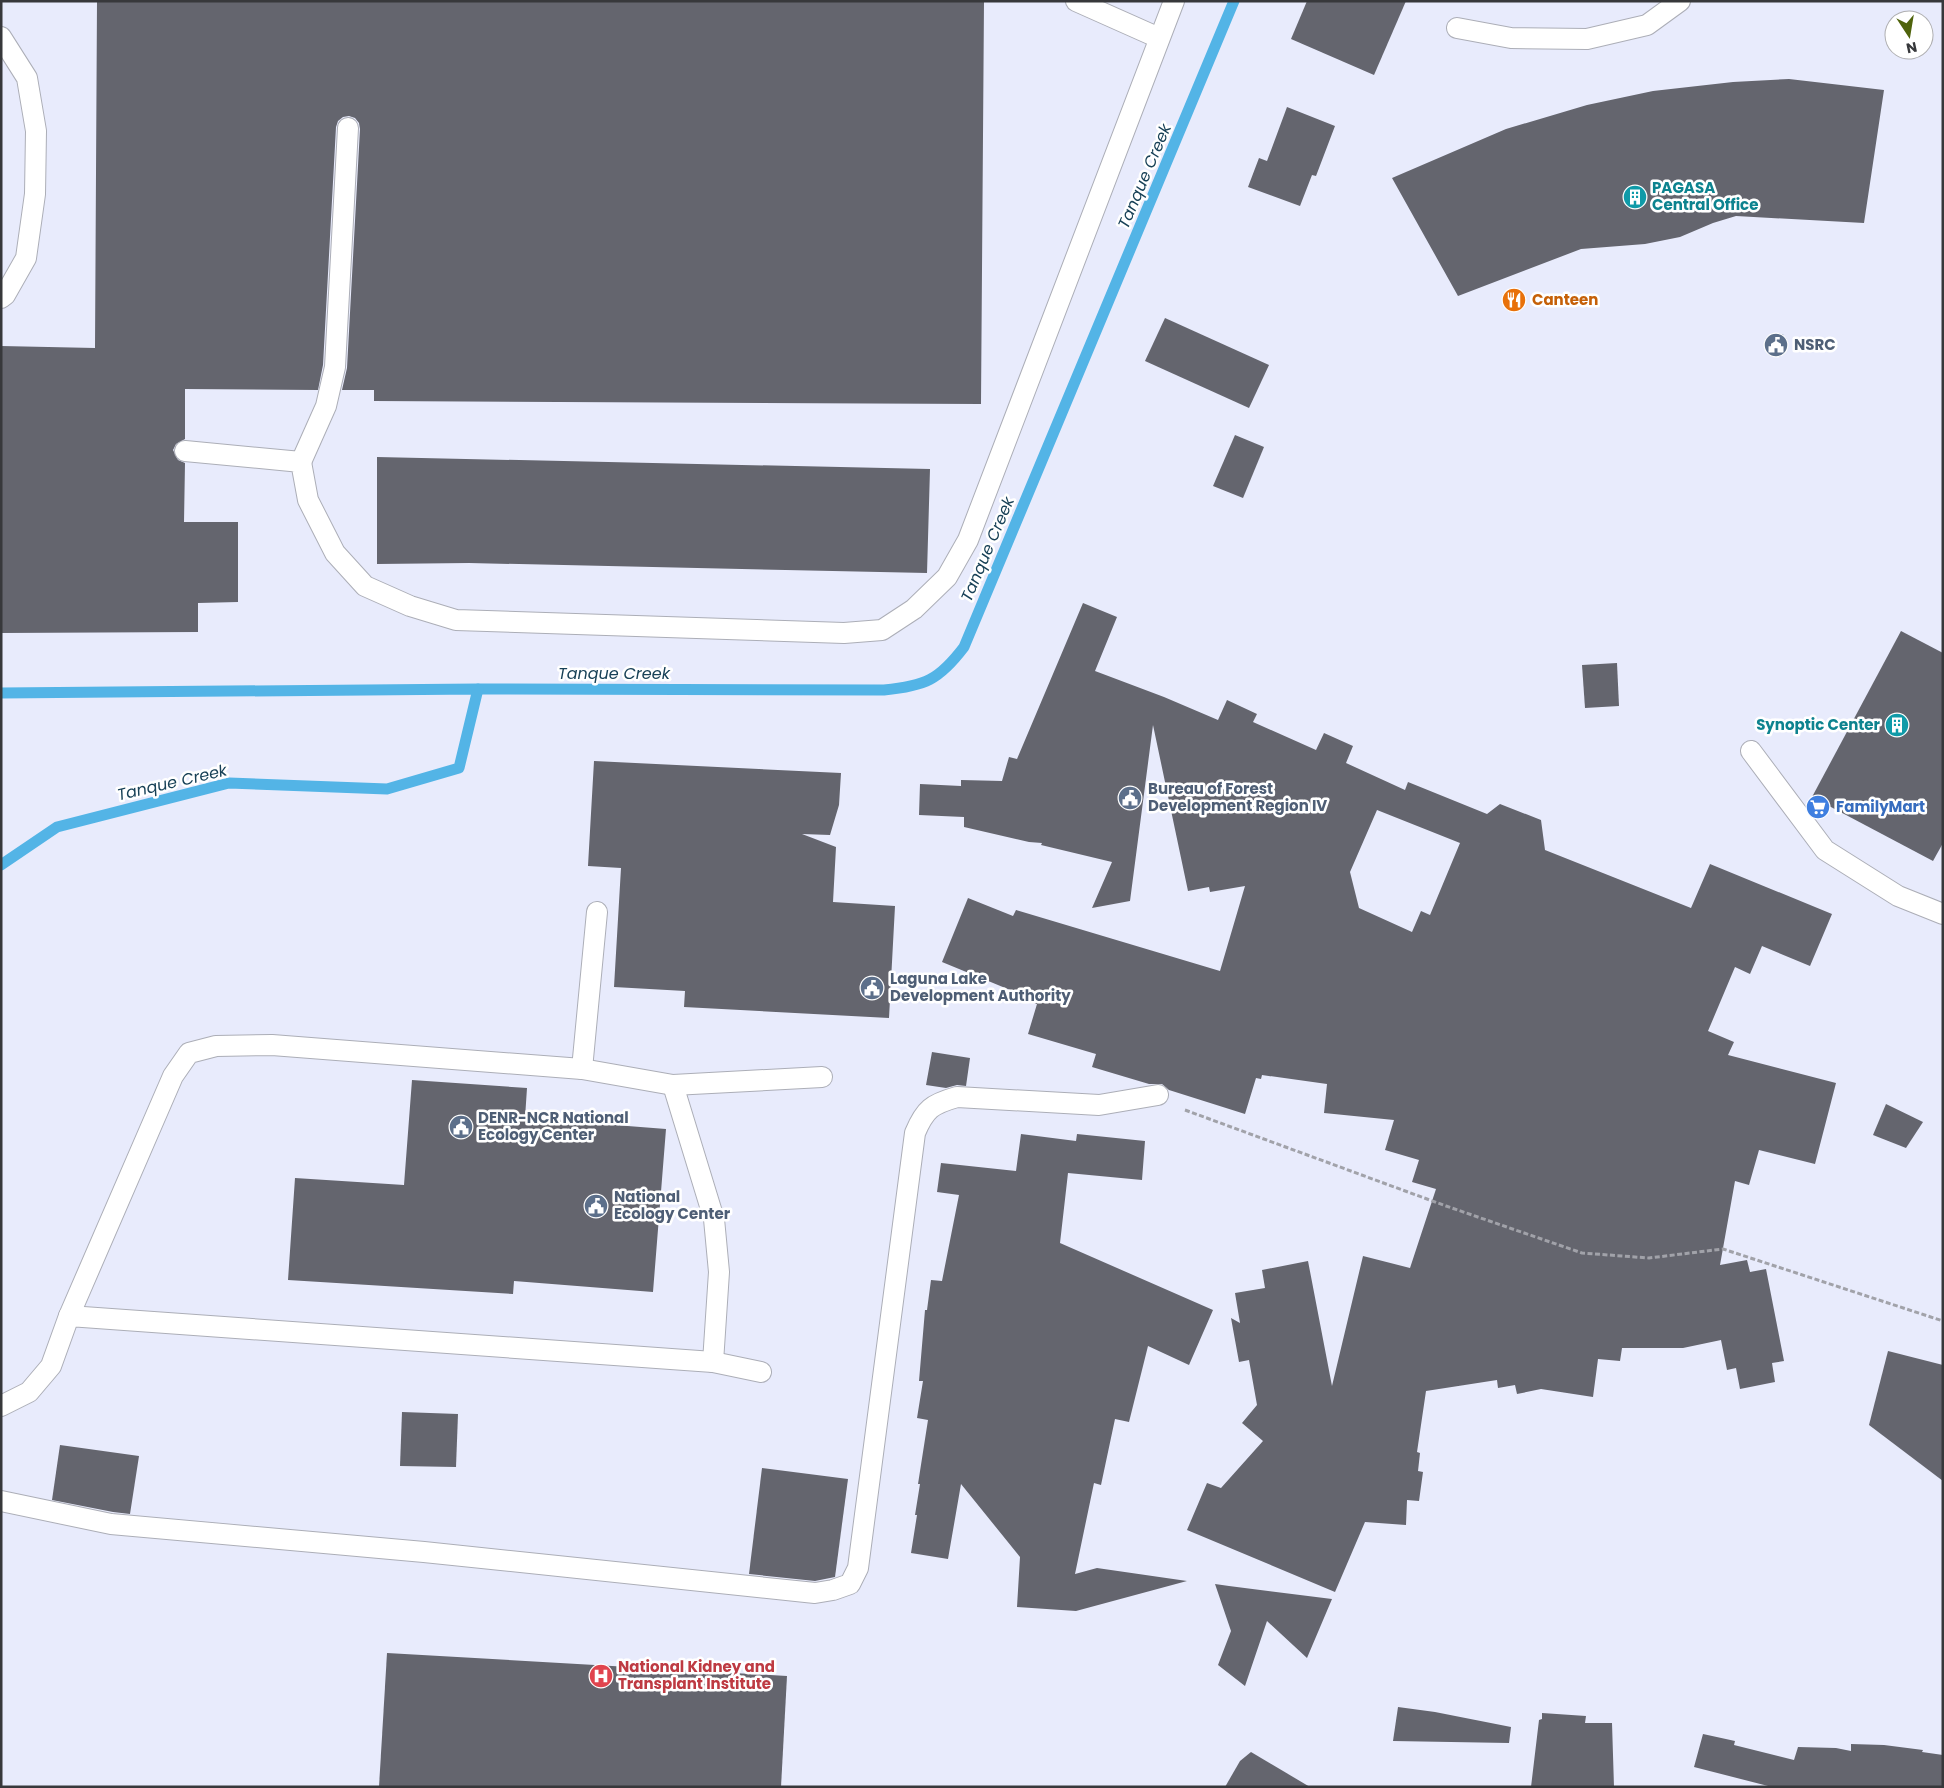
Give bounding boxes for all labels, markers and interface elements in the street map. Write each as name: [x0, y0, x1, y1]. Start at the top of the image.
north arrow: [1884, 10, 1934, 60]
text: N: [1904, 37, 1919, 59]
water label: Tanque Creek: [1112, 120, 1177, 232]
place label: PAGASA Central Office: [1652, 177, 1758, 215]
building icon: PAGASA Central Office: [1622, 184, 1648, 210]
restaurant icon: Canteen: [1501, 287, 1527, 313]
place label: Canteen: [1532, 289, 1598, 310]
public building icon: NSRC: [1763, 332, 1789, 358]
place label: NSRC: [1794, 334, 1836, 355]
water label: Tanque Creek: [955, 493, 1020, 605]
water label: Tanque Creek: [558, 662, 671, 685]
building icon: Synoptic Center: [1884, 712, 1910, 738]
place label: Synoptic Center: [1756, 714, 1881, 735]
water label: Tanque Creek: [115, 759, 230, 806]
place label: Bureau of Forest Development Region IV: [1148, 778, 1327, 816]
public building icon: Bureau of Forest Development Region IV: [1117, 785, 1143, 811]
supermarket icon: FamilyMart: [1805, 794, 1831, 820]
place label: FamilyMart: [1836, 796, 1925, 817]
place label: Laguna Lake Development Authority: [890, 968, 1071, 1006]
public building icon: Laguna Lake Development Authority: [859, 975, 885, 1001]
place label: DENR-NCR National Ecology Center: [478, 1107, 629, 1145]
public building icon: DENR-NCR National Ecology Center: [448, 1114, 474, 1140]
place label: National Ecology Center: [614, 1186, 731, 1224]
public building icon: National Ecology Center: [583, 1193, 609, 1219]
place label: National Kidney and Transplant Institute: [618, 1656, 775, 1694]
hospital icon: National Kidney and Transplant Institute: [588, 1663, 614, 1689]

